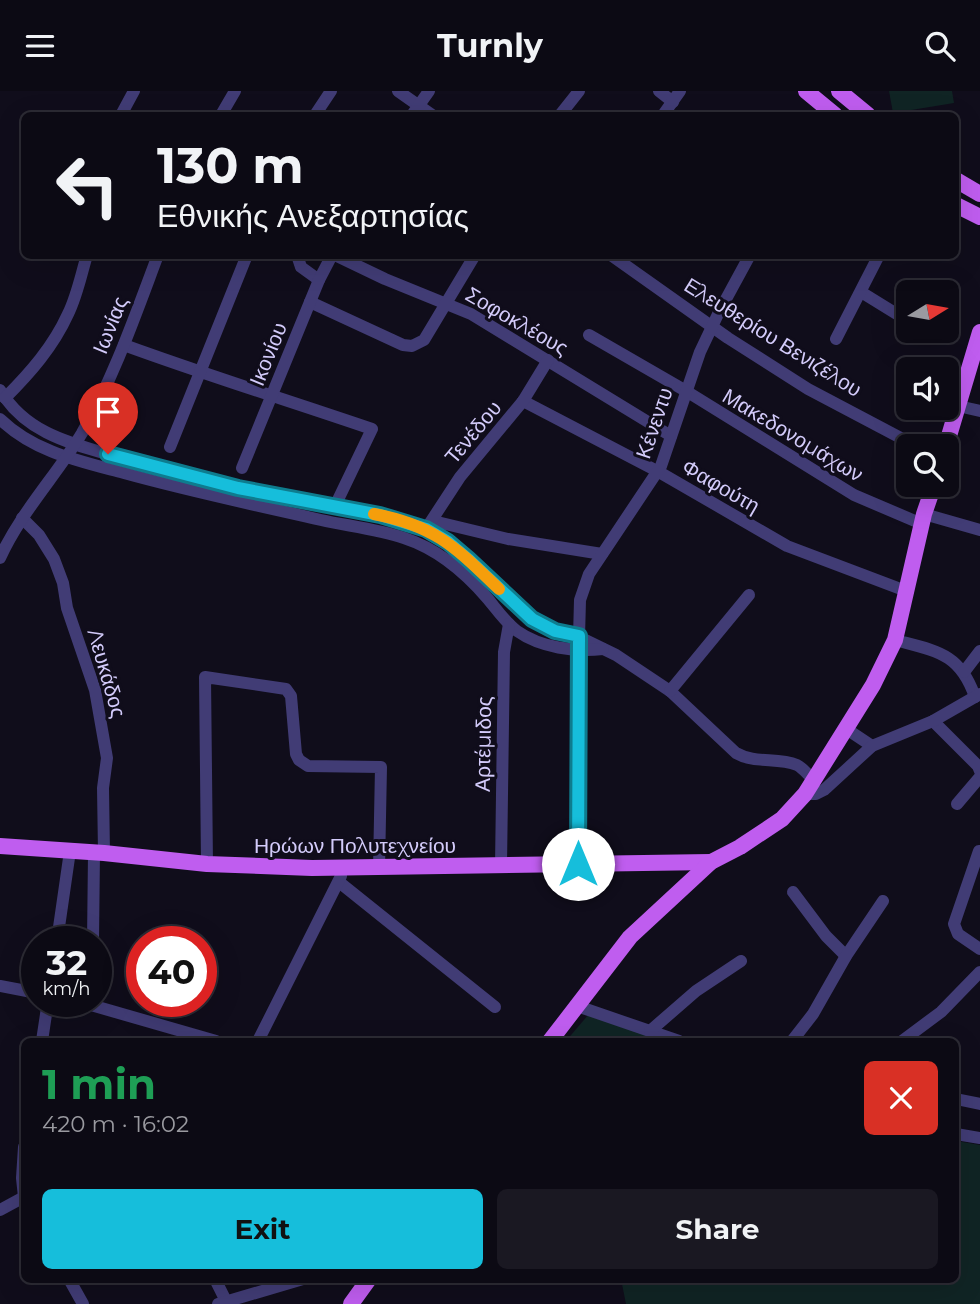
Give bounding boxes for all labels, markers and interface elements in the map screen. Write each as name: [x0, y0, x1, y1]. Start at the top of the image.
text: Turnly: [437, 26, 543, 65]
icon: menu: [21, 27, 59, 65]
icon: search: [921, 27, 959, 65]
text: 130 m: [157, 136, 304, 195]
icon: left: [42, 140, 133, 231]
text: Εθνικής Ανεξαρτησίας: [157, 196, 469, 235]
street label: Ελευθερίου Βενιζέλου: [680, 272, 866, 402]
north arrow: [896, 280, 959, 343]
map controls: [896, 280, 959, 497]
street label: Σοφοκλέους: [461, 282, 573, 360]
street label: Ιωνίας: [87, 293, 133, 357]
street label: Ικονίου: [244, 319, 292, 389]
button: sound: [896, 357, 959, 420]
pin: [78, 382, 138, 454]
street label: Μακεδονομάχων: [718, 383, 868, 487]
street label: Κένεντυ: [630, 384, 678, 462]
icon: arrive: [89, 393, 127, 431]
street label: Τενέδου: [439, 395, 507, 469]
button: search: [896, 434, 959, 497]
street label: Φαφούτη: [678, 454, 764, 518]
street label: Λευκάδος: [82, 626, 132, 720]
street label: Αρτέμιδος: [470, 696, 496, 792]
position arrow: [541, 827, 615, 901]
street label: Ηρώων Πολυτεχνείου: [254, 833, 456, 858]
speed limit sign: 40: [126, 926, 217, 1017]
text: 32: [46, 941, 87, 984]
text: km/h: [42, 978, 91, 1000]
text: 1 min: [42, 1058, 156, 1110]
button: close: [864, 1061, 938, 1135]
text: 420 m · 16:02: [42, 1110, 189, 1138]
button: Exit: [42, 1189, 483, 1269]
button: Share: [497, 1189, 938, 1269]

